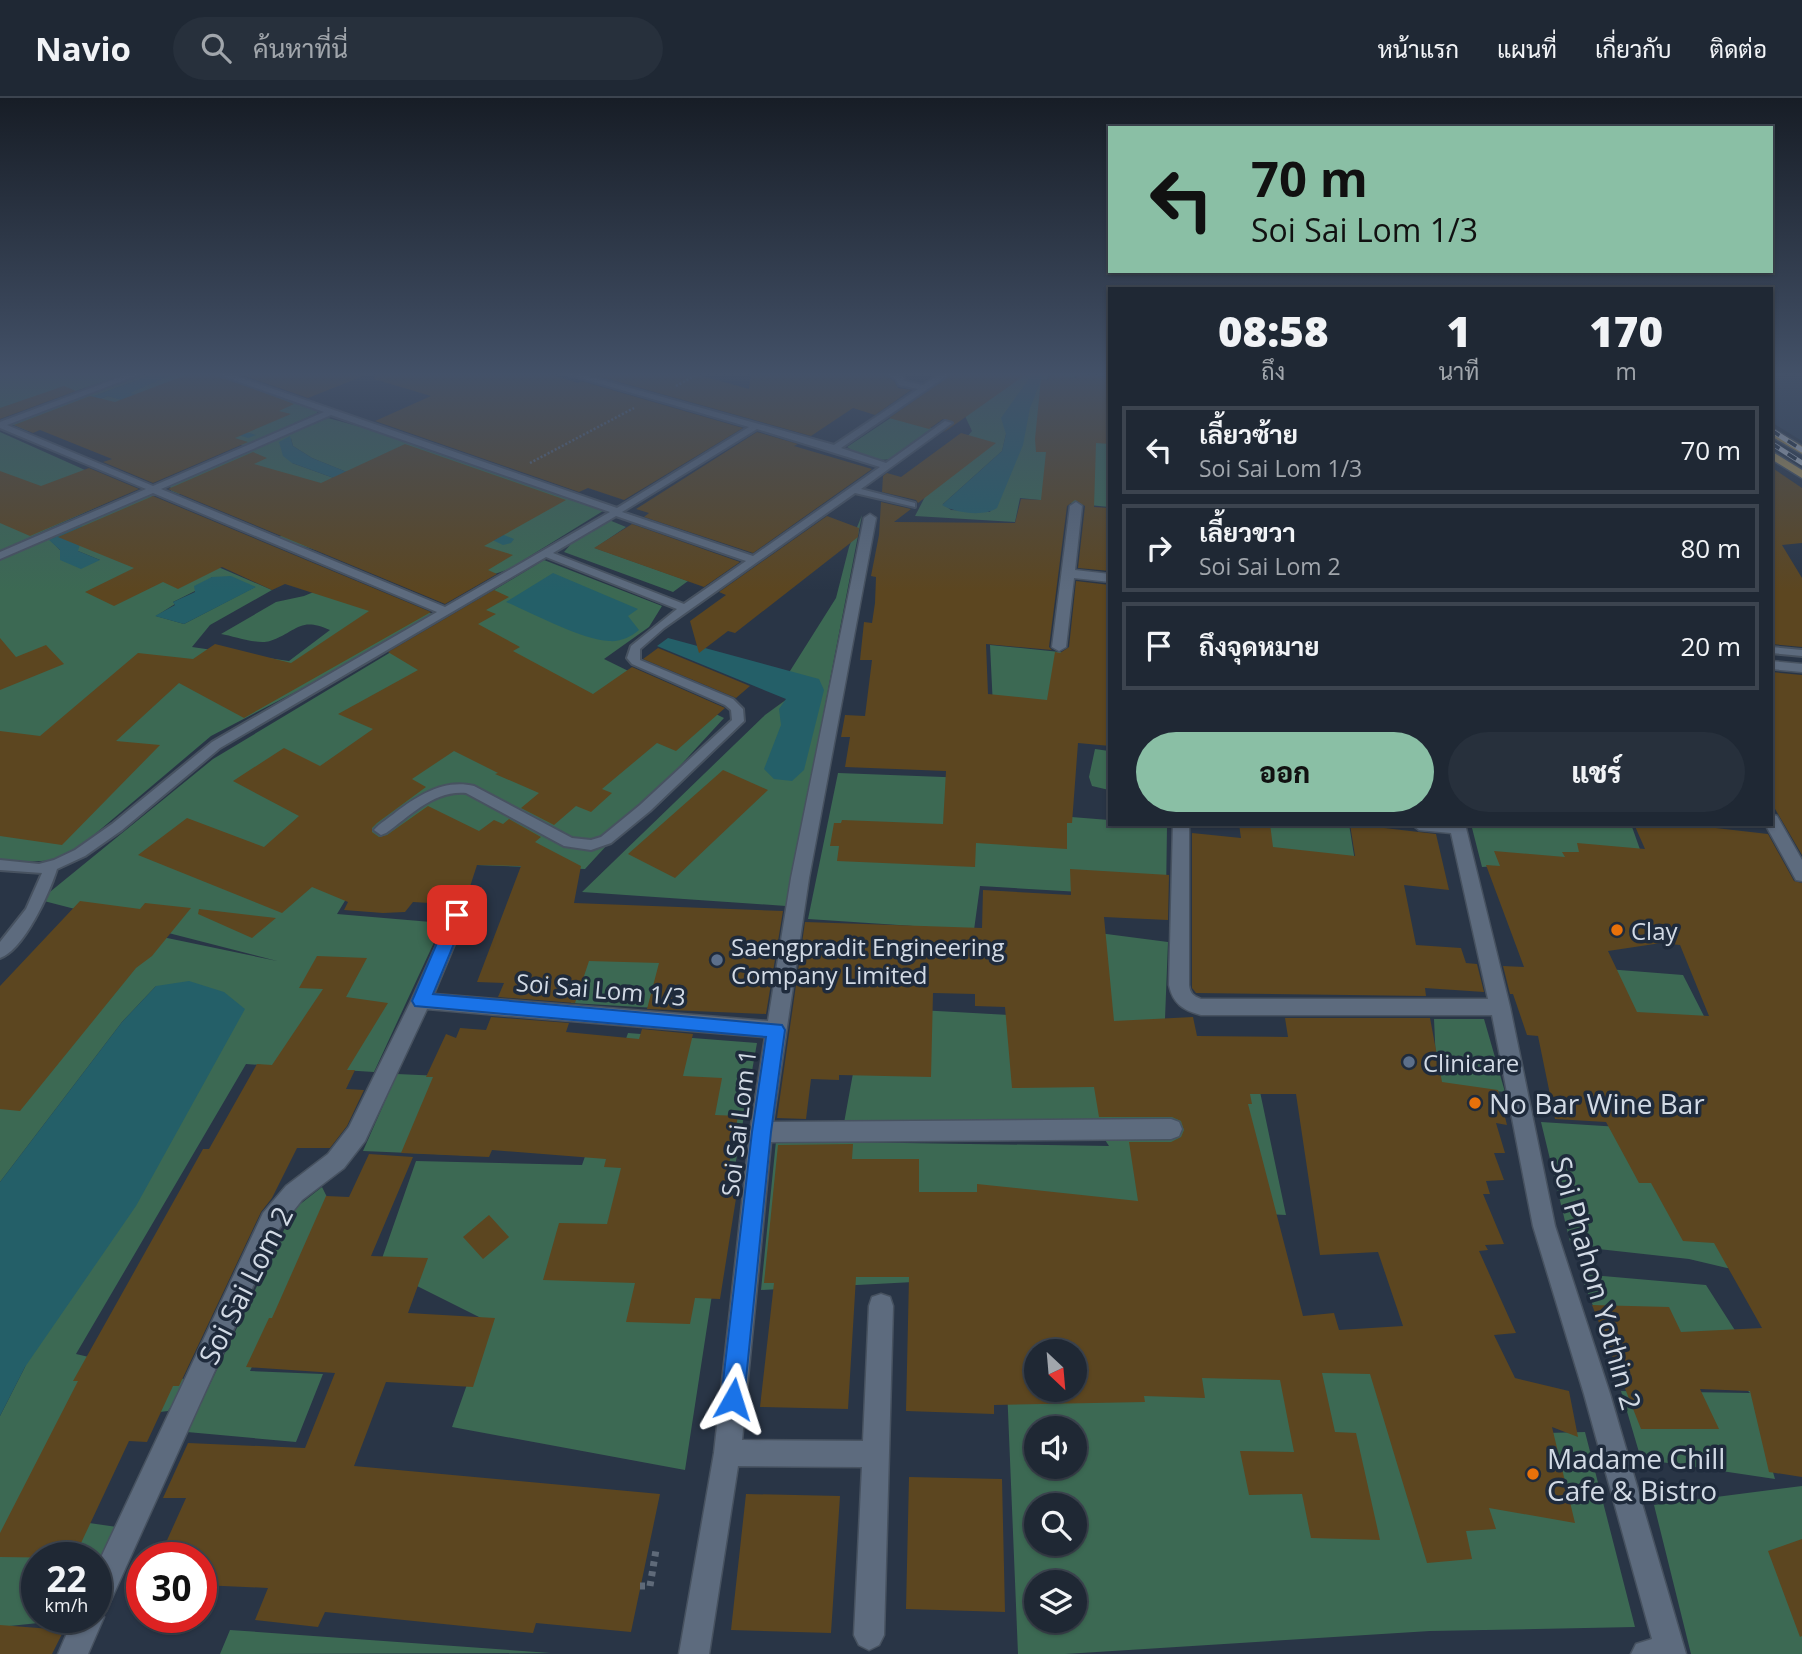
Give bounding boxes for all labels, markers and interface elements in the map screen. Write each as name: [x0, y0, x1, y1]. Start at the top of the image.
search box: [173, 17, 663, 80]
text: Navio: [35, 26, 131, 71]
icon: search: [197, 29, 235, 67]
text: ค้นหาที่นี่: [253, 30, 348, 66]
text: หน้าแรก: [1378, 32, 1459, 65]
text: แผนที่: [1497, 32, 1557, 65]
text: เกี่ยวกับ: [1595, 32, 1672, 65]
text: ติดต่อ: [1710, 32, 1767, 65]
text: 70 m: [1251, 145, 1368, 211]
icon: left: [1136, 154, 1227, 245]
text: Soi Sai Lom 1/3: [1251, 208, 1478, 251]
text: 08:58: [1218, 302, 1328, 359]
text: 1: [1447, 302, 1471, 359]
text: 170: [1589, 302, 1663, 359]
text: ถึง: [1261, 355, 1285, 387]
text: นาที: [1438, 355, 1479, 387]
text: m: [1615, 355, 1637, 387]
text: เลี้ยวซ้าย: [1199, 416, 1298, 452]
icon: left: [1140, 431, 1178, 469]
text: 70 m: [1680, 432, 1741, 468]
text: Soi Sai Lom 1/3: [1199, 452, 1362, 484]
text: เลี้ยวขวา: [1199, 514, 1296, 550]
icon: right: [1140, 529, 1178, 567]
text: 80 m: [1680, 530, 1741, 566]
text: Soi Sai Lom 2: [1199, 550, 1341, 582]
icon: arrive: [1140, 627, 1178, 665]
text: ถึงจุดหมาย: [1199, 628, 1320, 664]
text: 20 m: [1680, 628, 1741, 664]
button: ออก: [1136, 732, 1434, 812]
button: แชร์: [1448, 732, 1745, 812]
pin: [427, 885, 487, 945]
icon: arrive: [438, 896, 476, 934]
place label: Clay: [1631, 914, 1679, 947]
marker: Clay: [1609, 922, 1625, 938]
place label: Saengpradit Engineering Company Limited: [731, 930, 1005, 991]
marker: Saengpradit Engineering Company Limited: [709, 952, 725, 968]
street label: Soi Sai Lom 1/3: [515, 965, 687, 1013]
place label: Clinicare: [1423, 1046, 1519, 1079]
street label: Soi Sai Lom 1: [713, 1048, 763, 1198]
marker: Clinicare: [1401, 1054, 1417, 1070]
place label: No Bar Wine Bar: [1489, 1084, 1705, 1122]
marker: No Bar Wine Bar: [1467, 1095, 1483, 1111]
street label: Soi Phahon Yothin 2: [1543, 1152, 1651, 1414]
street label: Soi Sai Lom 2: [189, 1200, 301, 1370]
north arrow: [1024, 1339, 1087, 1402]
map controls: [1024, 1339, 1087, 1633]
position arrow: [696, 1362, 770, 1436]
button: sound: [1024, 1416, 1087, 1479]
place label: Madame Chill Cafe & Bistro: [1547, 1439, 1725, 1509]
marker: Madame Chill Cafe & Bistro: [1525, 1466, 1541, 1482]
button: search: [1024, 1493, 1087, 1556]
speed limit sign: 30: [126, 1542, 217, 1633]
text: 22: [46, 1555, 87, 1602]
button: layers: [1024, 1570, 1087, 1633]
text: km/h: [45, 1593, 88, 1617]

